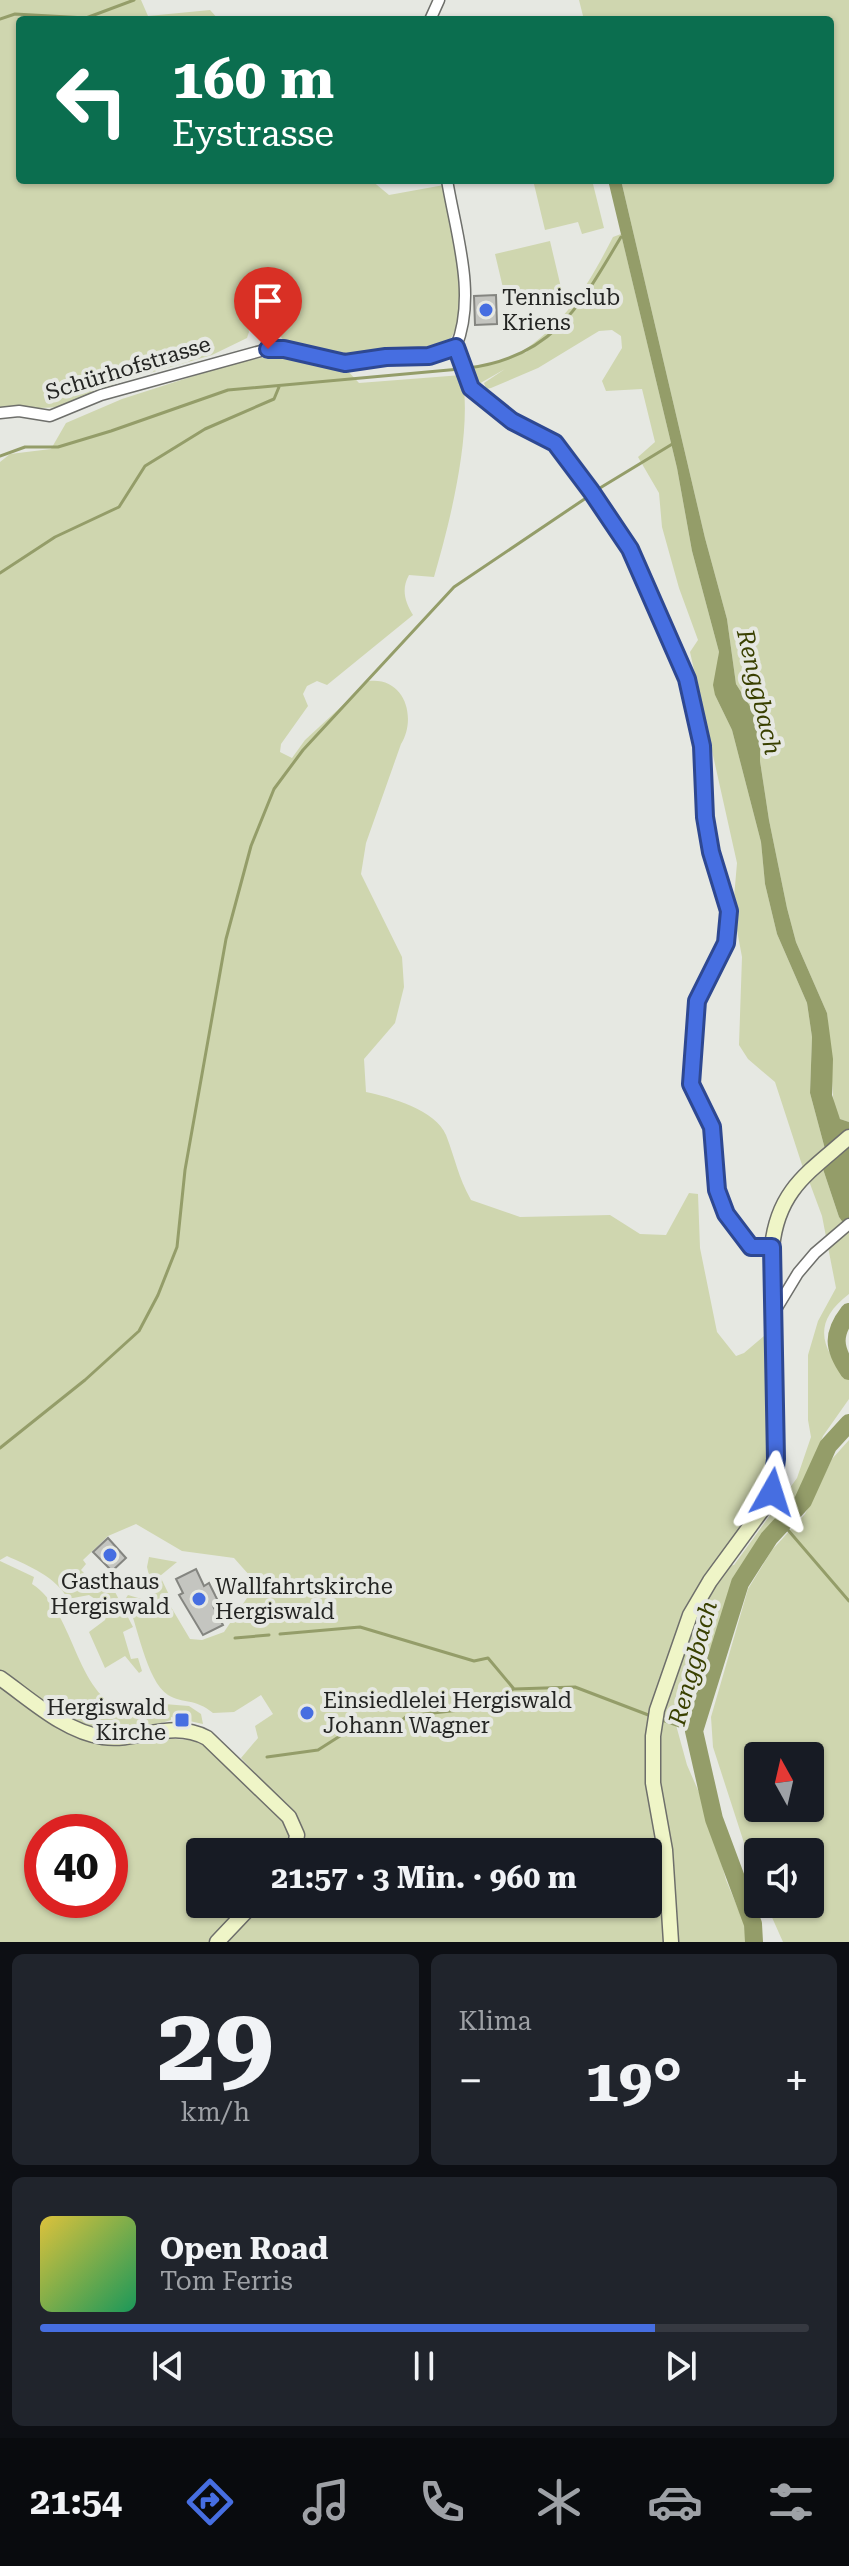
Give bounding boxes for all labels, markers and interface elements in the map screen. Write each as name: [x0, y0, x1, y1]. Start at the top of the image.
text: 160 m: [172, 46, 334, 112]
icon: left: [40, 48, 144, 152]
text: Eystrasse: [172, 113, 334, 155]
pin: [234, 267, 302, 349]
icon: arrive: [246, 279, 290, 323]
place label: Tennisclub Kriens: [502, 285, 620, 335]
marker: Tennisclub Kriens: [477, 301, 495, 319]
street label: Schürhofstrasse: [43, 331, 213, 405]
water label: Renggbach: [731, 626, 787, 757]
position arrow: [730, 1450, 814, 1534]
marker: Gasthaus Hergiswald: [101, 1546, 119, 1564]
place label: Gasthaus Hergiswald: [50, 1569, 170, 1619]
place label: Wallfahrtskirche Hergiswald: [215, 1574, 393, 1624]
marker: Wallfahrtskirche Hergiswald: [190, 1590, 208, 1608]
water label: Renggbach: [663, 1598, 723, 1729]
place label: Einsiedlelei Hergiswald Johann Wagner: [323, 1688, 572, 1738]
place label: Hergiswald Kirche: [46, 1695, 166, 1745]
marker: Einsiedlelei Hergiswald Johann Wagner: [298, 1704, 316, 1722]
marker: Hergiswald Kirche: [173, 1711, 191, 1729]
north arrow: [744, 1742, 824, 1822]
map controls: [744, 1742, 824, 1918]
speed limit sign: 40: [24, 1814, 128, 1918]
button: sound: [744, 1838, 824, 1918]
text: 21:57 · 3 Min. · 960 m: [271, 1860, 577, 1895]
text: 29: [157, 1984, 273, 2105]
text: Klima: [459, 2006, 532, 2036]
text: 19°: [585, 2045, 682, 2116]
text: −: [459, 2055, 483, 2107]
text: +: [784, 2055, 809, 2107]
text: km/h: [180, 2097, 250, 2127]
text: Open Road: [160, 2231, 328, 2266]
text: Tom Ferris: [160, 2266, 293, 2296]
icon: previous: [146, 2344, 190, 2388]
icon: pause: [402, 2344, 446, 2388]
icon: next: [659, 2344, 703, 2388]
icon: directions: [182, 2474, 238, 2530]
icon: music: [298, 2474, 354, 2530]
icon: phone: [414, 2474, 470, 2530]
icon: climate: [531, 2474, 587, 2530]
icon: car: [647, 2474, 703, 2530]
icon: filters: [763, 2474, 819, 2530]
text: 21:54: [30, 2481, 122, 2523]

